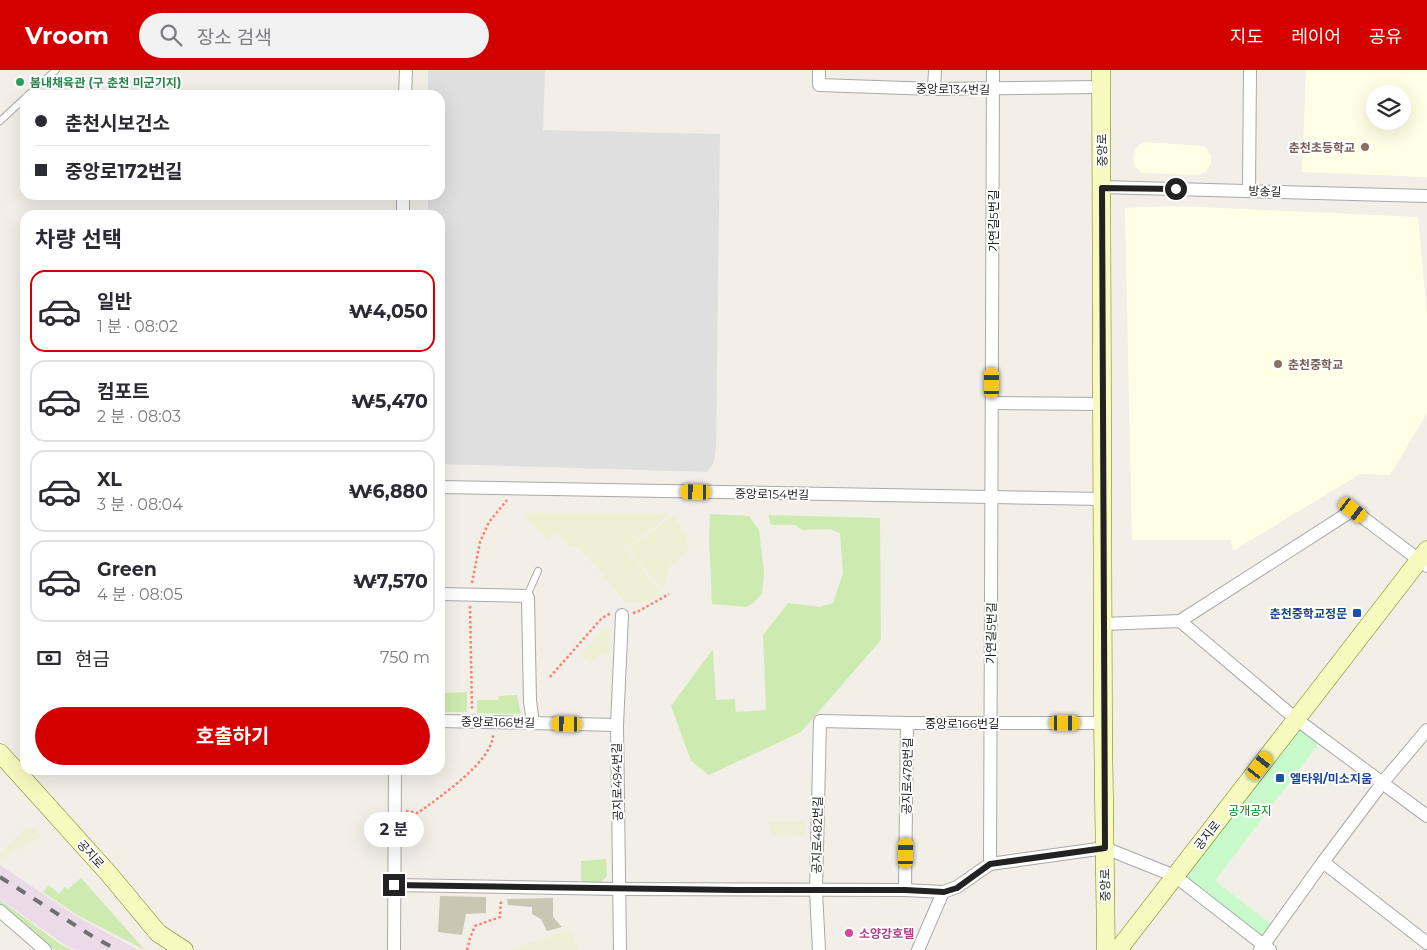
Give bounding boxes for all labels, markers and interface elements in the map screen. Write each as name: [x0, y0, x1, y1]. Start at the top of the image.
search box: [139, 13, 489, 58]
text: Vroom: [25, 21, 109, 50]
icon: search: [157, 21, 185, 49]
text: 장소 검색: [197, 26, 272, 49]
text: 지도: [1230, 26, 1263, 48]
text: 레이어: [1291, 26, 1341, 48]
text: 공유: [1369, 26, 1402, 48]
place label: 봄내채육관 (구 춘천 미군기지): [30, 75, 181, 90]
marker: 봄내채육관 (구 춘천 미군기지): [14, 76, 26, 88]
street label: 중앙로134번길: [916, 81, 990, 97]
map controls: [1366, 85, 1411, 130]
button: layers: [1366, 85, 1411, 130]
text: 춘천시보건소: [65, 112, 170, 135]
street label: 중앙로: [1094, 133, 1110, 167]
place label: 춘천초등학교: [1289, 140, 1355, 155]
marker: 춘천초등학교: [1359, 141, 1371, 153]
text: 중앙로172번길: [65, 160, 183, 183]
route start: [1165, 178, 1187, 200]
street label: 방송길: [1248, 183, 1282, 199]
street label: 가연길5번길: [986, 190, 1001, 252]
text: 차량 선택: [35, 226, 122, 253]
icon: car: [37, 289, 82, 334]
text: 일반: [97, 290, 132, 313]
text: ₩4,050: [349, 300, 428, 323]
text: 1 분 · 08:02: [97, 317, 178, 336]
place label: 춘천중학교: [1288, 357, 1343, 372]
marker: 춘천중학교: [1272, 358, 1284, 370]
car: [984, 368, 999, 398]
icon: car: [37, 379, 82, 424]
text: 컴포트: [97, 380, 149, 403]
text: ₩5,470: [351, 390, 428, 413]
text: 2 분 · 08:03: [97, 407, 181, 426]
text: XL: [97, 468, 122, 491]
icon: car: [37, 469, 82, 514]
text: ₩6,880: [349, 480, 428, 503]
car: [680, 484, 711, 500]
street label: 중앙로154번길: [735, 486, 809, 502]
text: 3 분 · 08:04: [97, 495, 183, 514]
car: [1336, 495, 1369, 525]
text: Green: [97, 558, 157, 581]
icon: car: [37, 559, 82, 604]
text: ₩7,570: [353, 570, 428, 593]
text: 4 분 · 08:05: [97, 585, 183, 604]
street label: 가연길5번길: [983, 602, 999, 664]
place label: 춘천중학교정문: [1270, 606, 1347, 621]
marker: 춘천중학교정문: [1351, 607, 1363, 619]
icon: cash: [35, 644, 63, 672]
text: 현금: [75, 648, 110, 671]
text: 750 m: [380, 648, 430, 667]
button: 호출하기: [35, 707, 430, 765]
street label: 중앙로166번길: [461, 714, 535, 730]
car: [551, 716, 582, 732]
street label: 중앙로166번길: [925, 716, 999, 731]
car: [1050, 716, 1080, 731]
street label: 공지로478번길: [899, 737, 915, 815]
street label: 공지로494번길: [609, 743, 625, 821]
car: [1244, 750, 1275, 782]
place label: 엘타워/미소지움: [1290, 771, 1372, 786]
marker: 엘타워/미소지움: [1274, 772, 1286, 784]
street label: 공지로482번길: [809, 796, 825, 874]
park label: 공개공지: [1228, 803, 1272, 818]
callout: 2 분: [364, 812, 424, 848]
street label: 공지로: [1191, 817, 1223, 853]
text: 2 분: [380, 820, 408, 839]
street label: 공지로: [74, 837, 108, 871]
car: [898, 838, 913, 868]
street label: 중앙로: [1097, 868, 1113, 902]
route end: [383, 874, 405, 896]
place label: 소양강호텔: [859, 926, 914, 941]
marker: 소양강호텔: [843, 927, 855, 939]

